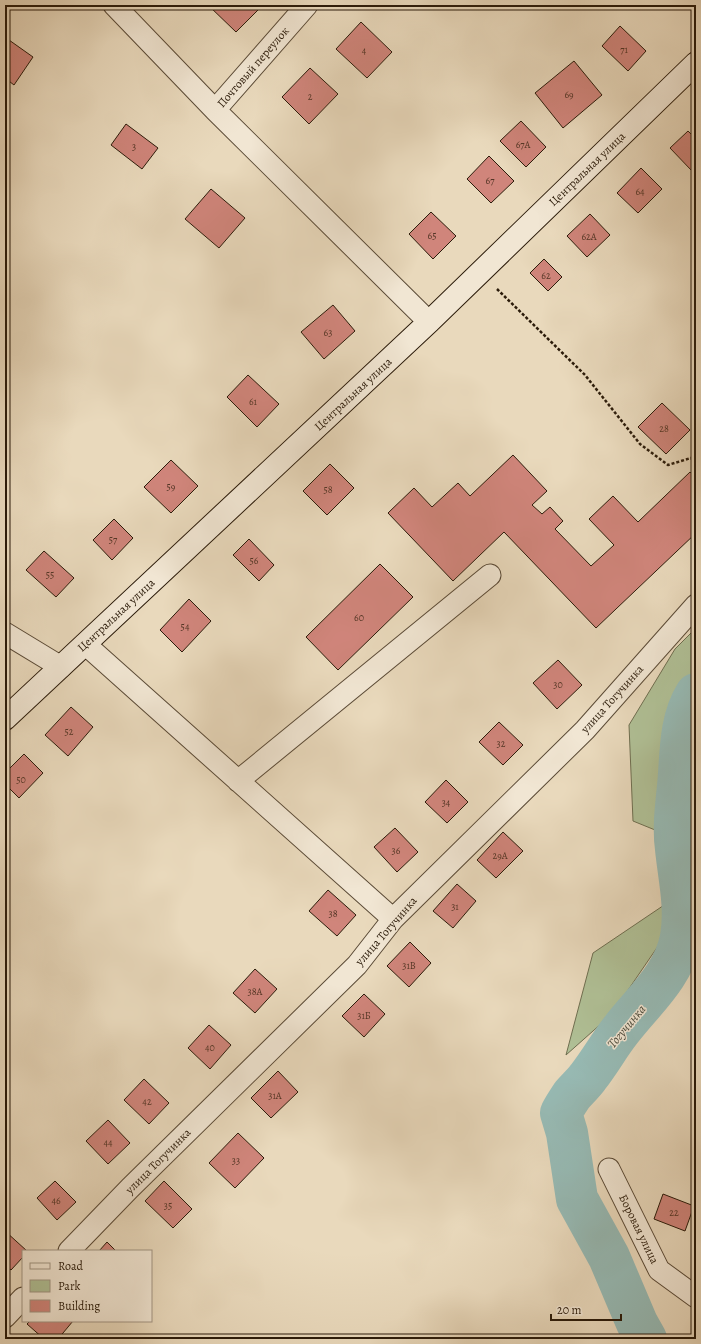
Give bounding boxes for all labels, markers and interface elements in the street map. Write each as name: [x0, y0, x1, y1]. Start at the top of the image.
street label: Почтовый переулок: [213, 23, 293, 111]
house number: 71: [620, 43, 628, 56]
house number: 4: [362, 44, 367, 57]
house number: 69: [564, 88, 574, 101]
house number: 2: [308, 90, 313, 103]
street label: Центральная улица: [545, 128, 629, 210]
house number: 67А: [516, 138, 530, 151]
house number: 3: [132, 140, 136, 153]
house number: 67: [486, 174, 495, 187]
house number: 64: [635, 185, 645, 198]
house number: 65: [428, 229, 436, 242]
house number: 62А: [581, 230, 597, 243]
house number: 62: [541, 269, 551, 282]
house number: 63: [324, 326, 332, 339]
street label: Центральная улица: [311, 353, 396, 434]
house number: 61: [249, 395, 258, 408]
house number: 28: [659, 422, 669, 435]
house number: 59: [167, 480, 176, 493]
house number: 58: [323, 483, 333, 496]
house number: 57: [109, 533, 118, 546]
house number: 56: [250, 554, 259, 567]
house number: 55: [46, 568, 54, 581]
street label: Центральная улица: [74, 574, 159, 655]
house number: 60: [354, 611, 364, 624]
house number: 54: [181, 620, 190, 633]
street label: улица Тогучинка: [576, 661, 647, 737]
house number: 30: [553, 678, 563, 691]
house number: 52: [64, 725, 74, 738]
house number: 32: [497, 737, 506, 750]
house number: 50: [16, 773, 26, 786]
house number: 34: [442, 796, 451, 809]
house number: 36: [392, 844, 401, 857]
house number: 29А: [492, 849, 508, 862]
street label: улица Тогучинка: [351, 893, 421, 970]
house number: 31: [451, 900, 459, 913]
house number: 38: [328, 907, 338, 920]
house number: 31В: [402, 959, 416, 972]
house number: 38А: [248, 985, 263, 998]
water label: Тогучинка: [603, 1001, 650, 1052]
house number: 31Б: [357, 1009, 371, 1022]
house number: 40: [205, 1041, 215, 1054]
house number: 31А: [268, 1089, 282, 1102]
house number: 42: [142, 1095, 152, 1108]
street label: улица Тогучинка: [121, 1124, 195, 1198]
house number: 44: [103, 1136, 113, 1149]
house number: 33: [232, 1154, 240, 1167]
street label: Боровая улица: [615, 1191, 663, 1267]
house number: 46: [51, 1194, 61, 1207]
house number: 35: [164, 1199, 172, 1212]
house number: 22: [669, 1206, 679, 1219]
legend: [22, 1250, 152, 1322]
text: Road: [58, 1258, 84, 1274]
text: Park: [58, 1278, 81, 1294]
scale bar: [551, 1296, 621, 1322]
text: Building: [58, 1298, 100, 1314]
text: 20 m: [557, 1302, 581, 1318]

